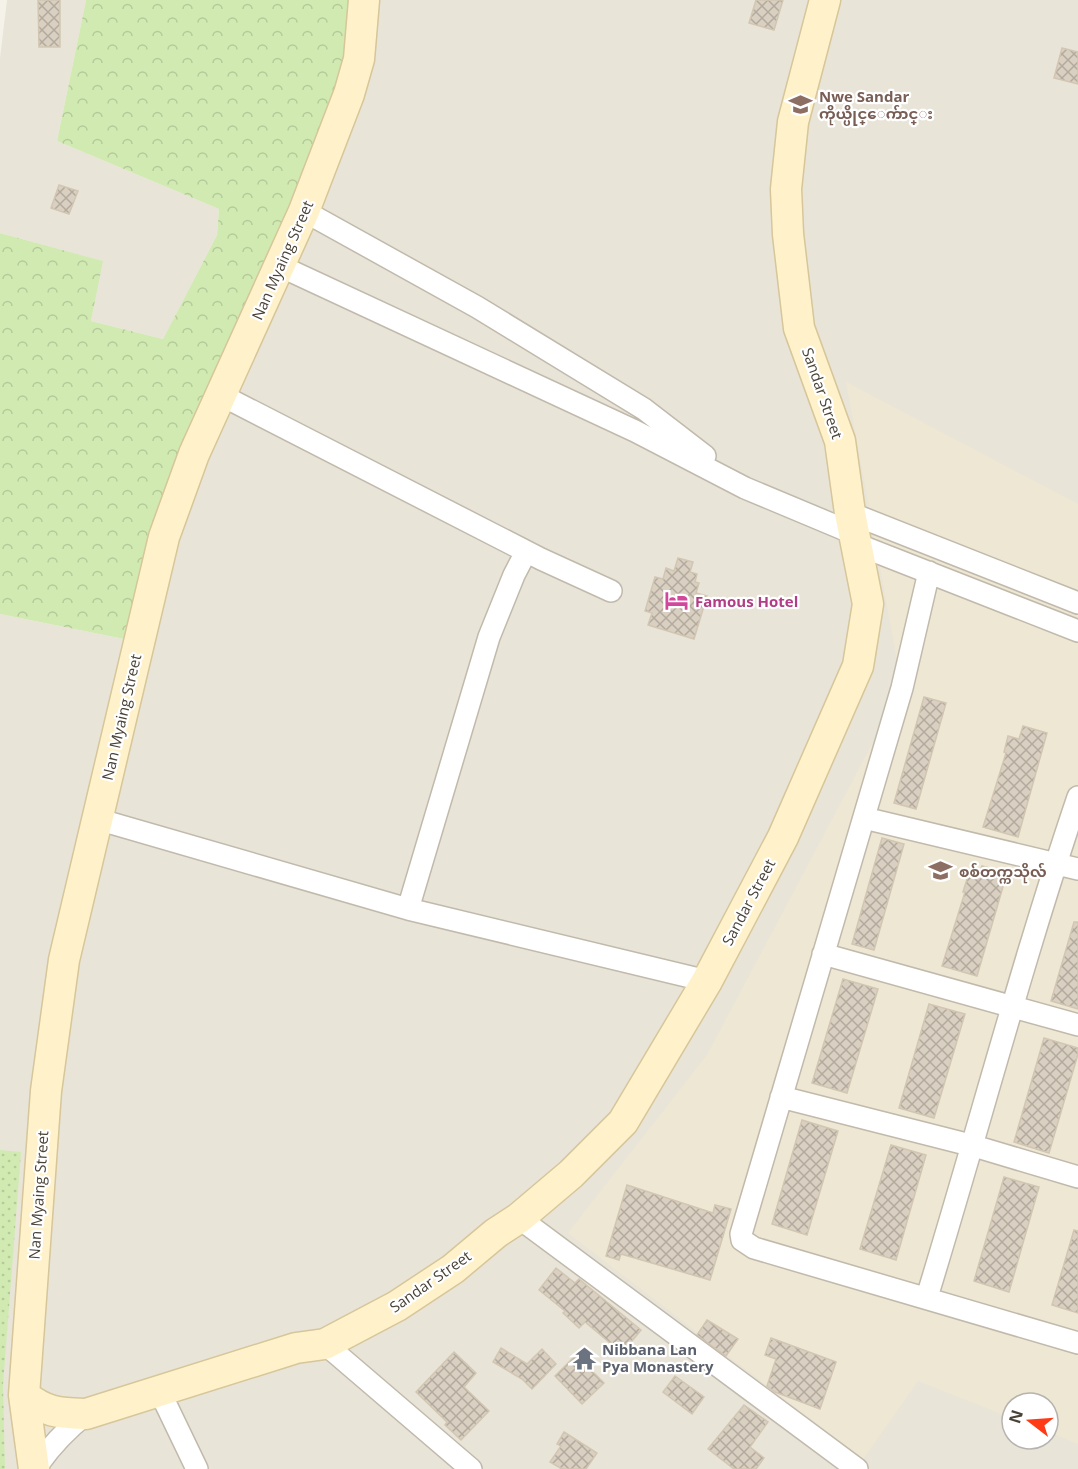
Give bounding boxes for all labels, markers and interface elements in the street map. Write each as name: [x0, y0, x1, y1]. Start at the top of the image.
place label: Nwe Sandar ကိုယ္ပိုင္ေက်ာင္း: [819, 86, 933, 126]
school or university icon: Nwe Sandar ကိုယ္ပိုင္ေက်ာင္း: [788, 92, 814, 118]
street label: Nan Myaing Street: [247, 197, 317, 323]
street label: Sandar Street: [798, 345, 848, 441]
hotel icon: Famous Hotel: [664, 588, 690, 614]
place label: Famous Hotel: [695, 591, 798, 611]
street label: Nan Myaing Street: [97, 652, 145, 782]
street label: Sandar Street: [717, 855, 779, 949]
school or university icon: စစ်‌တက္ကသိုလ်: [928, 858, 954, 884]
place label: စစ်‌တက္ကသိုလ်: [959, 861, 1047, 884]
street label: Nan Myaing Street: [24, 1130, 52, 1260]
street label: Sandar Street: [385, 1246, 475, 1316]
place label: Nibbana Lan Pya Monastery: [602, 1339, 714, 1376]
temple icon: Nibbana Lan Pya Monastery: [571, 1345, 597, 1371]
north arrow: [1000, 1391, 1060, 1451]
text: N: [1003, 1407, 1028, 1426]

